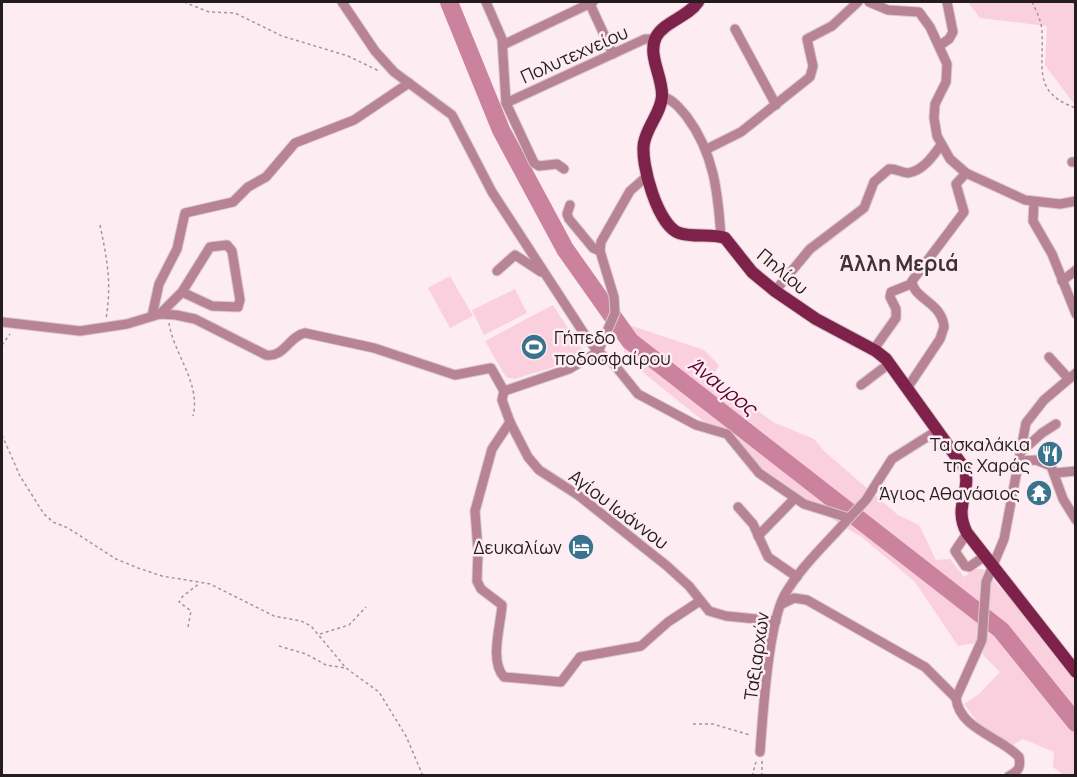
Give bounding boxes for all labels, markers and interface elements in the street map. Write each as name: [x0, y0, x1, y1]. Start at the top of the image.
street label: Πολυτεχνείου: [517, 20, 631, 88]
street label: Πηλίου: [752, 243, 814, 299]
district label: Άλλη Μεριά: [839, 249, 959, 277]
place label: Γήπεδο ποδοσφαίρου: [554, 325, 671, 370]
sports icon: Γήπεδο ποδοσφαίρου: [519, 332, 549, 362]
water label: Άναυρος: [683, 351, 765, 423]
place label: Τα σκαλάκια της Χαράς: [930, 432, 1030, 477]
restaurant icon: Τα σκαλάκια της Χαράς: [1035, 439, 1065, 469]
street label: Αγίου Ιωάννου: [564, 464, 674, 554]
temple icon: Άγιος Αθανάσιος: [1024, 478, 1054, 508]
place label: Άγιος Αθανάσιος: [879, 481, 1020, 505]
hotel icon: Δευκαλίων: [566, 532, 596, 562]
place label: Δευκαλίων: [473, 535, 562, 559]
street label: Ταξιαρχών: [738, 610, 774, 702]

